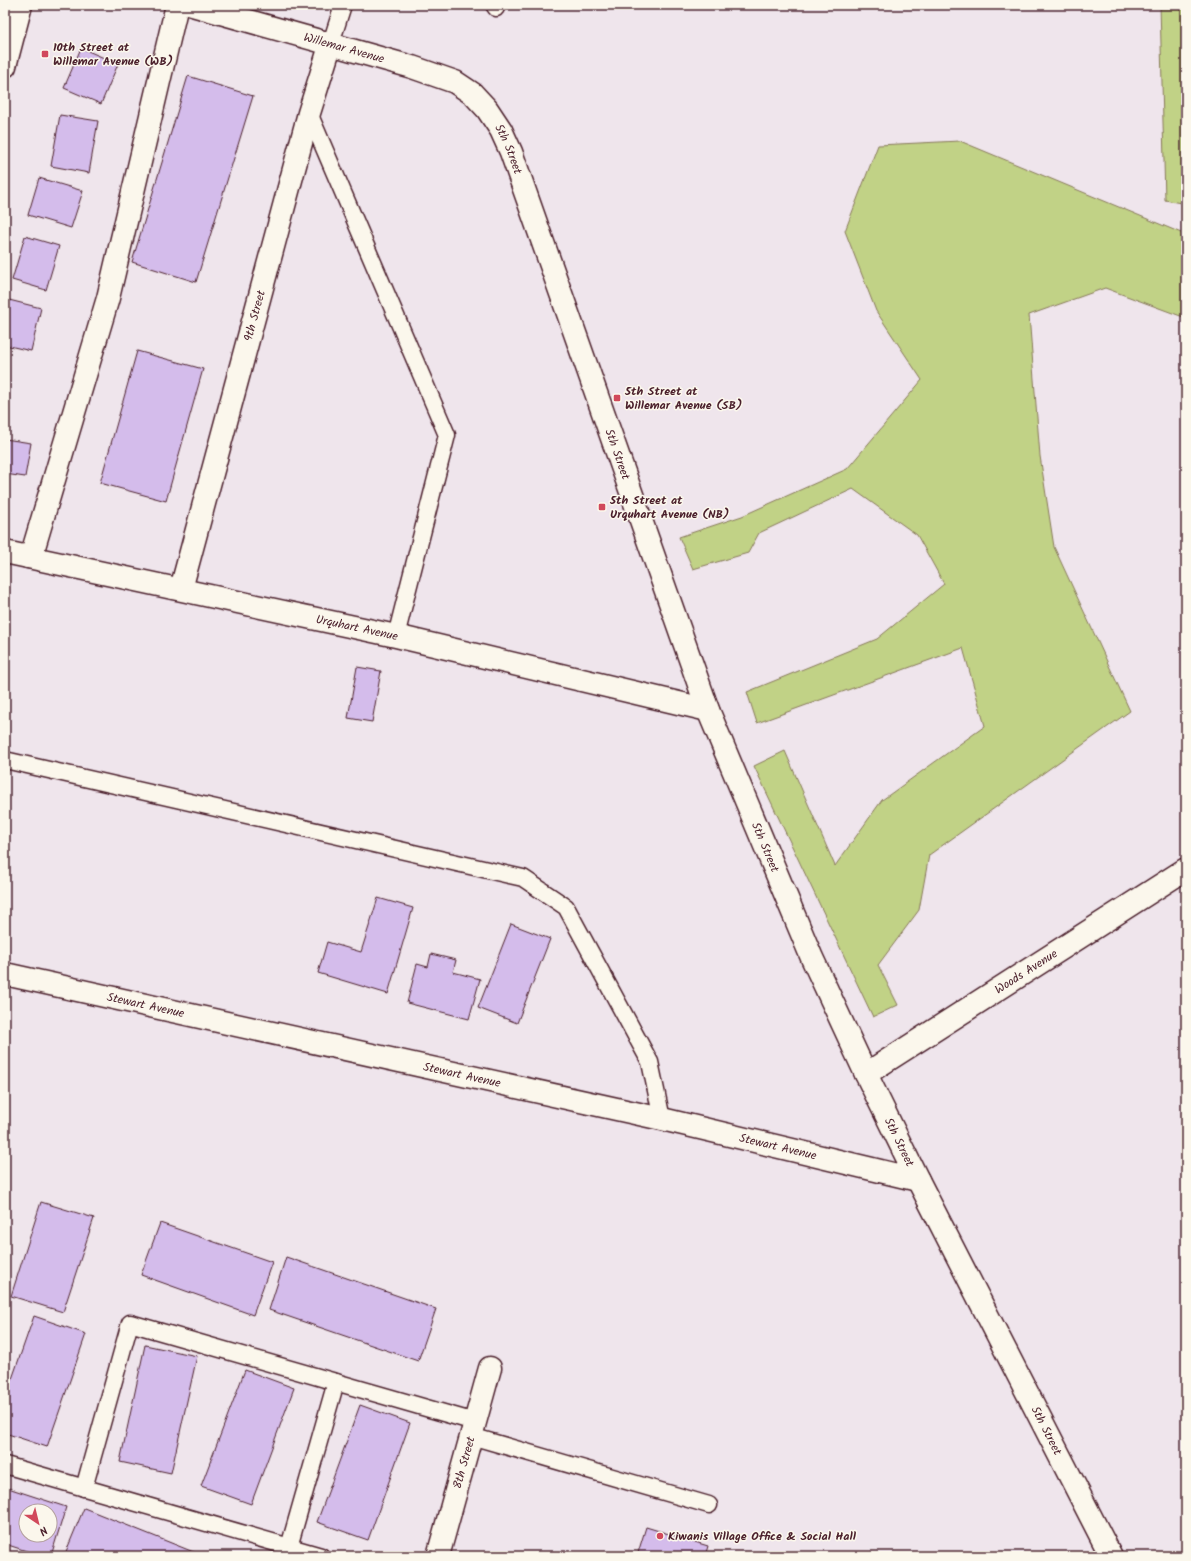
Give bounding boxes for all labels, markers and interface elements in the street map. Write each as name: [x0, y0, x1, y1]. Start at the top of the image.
street label: Willemar Avenue: [301, 28, 387, 69]
place label: 10th Street at Willemar Avenue (WB): [53, 38, 173, 71]
marker: 10th Street at Willemar Avenue (WB): [40, 49, 50, 59]
street label: 5th Street: [489, 120, 527, 177]
street label: 9th Street: [239, 288, 271, 344]
place label: 5th Street at Willemar Avenue (SB): [624, 382, 742, 415]
marker: 5th Street at Willemar Avenue (SB): [612, 393, 622, 403]
street label: 5th Street: [599, 426, 635, 483]
place label: 5th Street at Urquhart Avenue (NB): [609, 491, 729, 524]
marker: 5th Street at Urquhart Avenue (NB): [597, 502, 607, 512]
street label: Urquhart Avenue: [314, 610, 400, 646]
street label: 5th Street: [746, 819, 784, 876]
street label: Woods Avenue: [991, 944, 1062, 999]
street label: Stewart Avenue: [105, 988, 187, 1023]
street label: Stewart Avenue: [421, 1058, 503, 1093]
street label: 5th Street: [879, 1114, 919, 1170]
street label: Stewart Avenue: [737, 1129, 819, 1166]
street label: 5th Street: [1026, 1403, 1067, 1459]
street label: 8th Street: [448, 1434, 481, 1491]
north arrow: [18, 1503, 58, 1543]
text: N: [35, 1521, 51, 1540]
place label: Kiwanis Village Office & Social Hall: [668, 1527, 857, 1546]
marker: Kiwanis Village Office & Social Hall: [655, 1531, 665, 1541]

